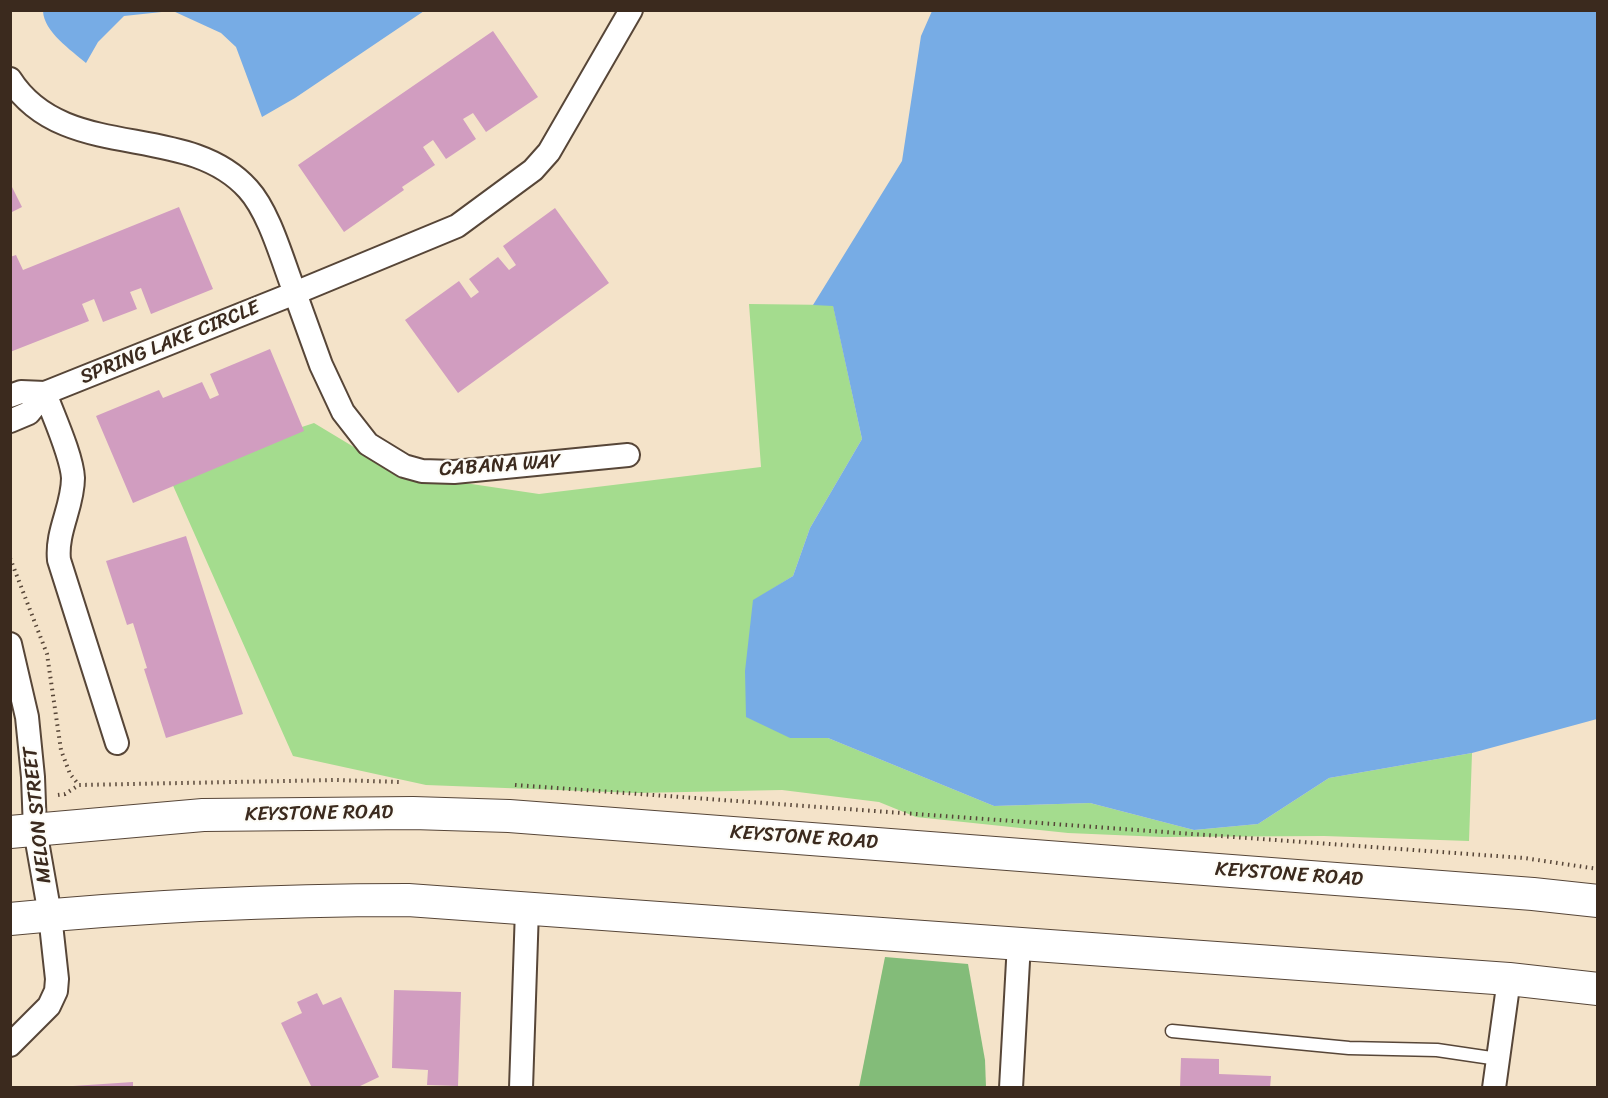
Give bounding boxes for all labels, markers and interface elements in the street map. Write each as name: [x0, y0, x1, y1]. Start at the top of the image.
street label: SPRING LAKE CIRCLE: [77, 296, 263, 390]
street label: CABANA WAY: [438, 450, 562, 482]
street label: MELON STREET: [19, 745, 57, 885]
street label: KEYSTONE ROAD: [245, 801, 393, 827]
street label: KEYSTONE ROAD: [729, 821, 879, 855]
street label: KEYSTONE ROAD: [1214, 858, 1364, 892]

